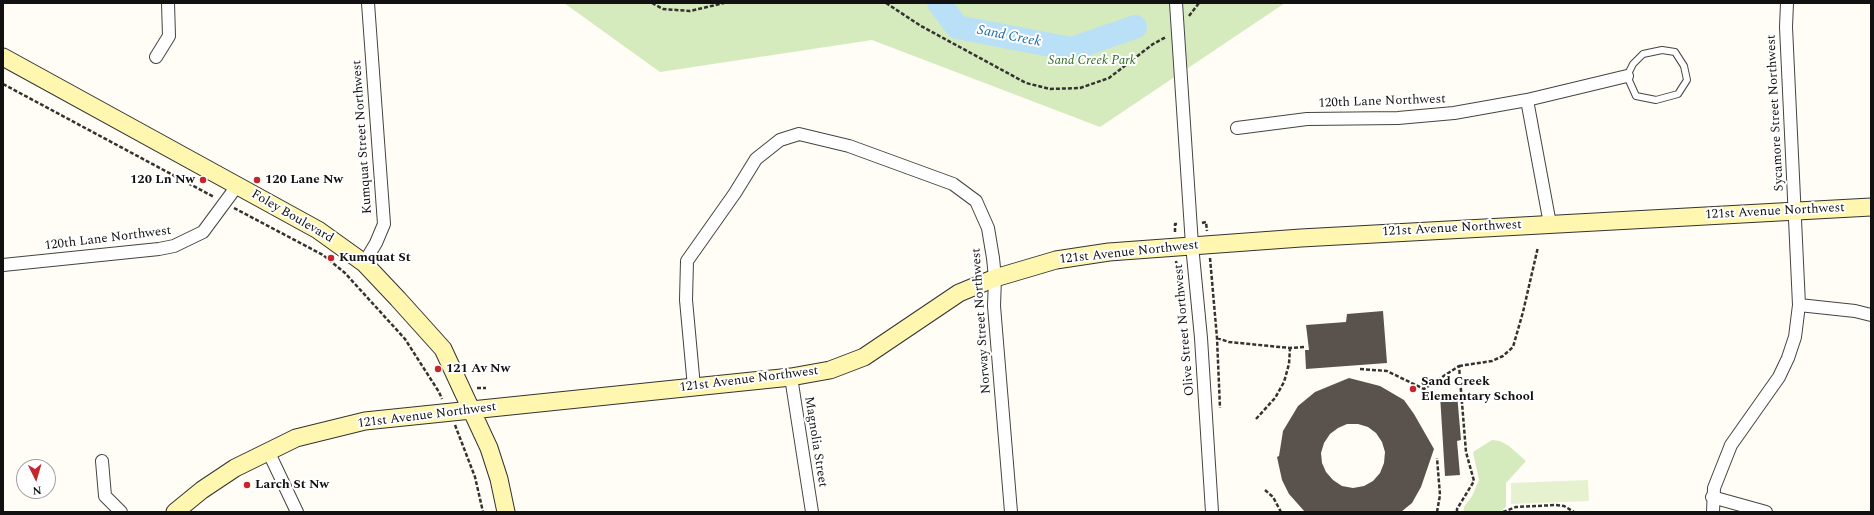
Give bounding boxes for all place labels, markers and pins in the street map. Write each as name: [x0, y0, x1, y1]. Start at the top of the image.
place label: 120 Ln Nw: [130, 172, 195, 188]
place label: 120 Lane Nw: [265, 172, 343, 188]
marker: 120 Ln Nw: [198, 175, 208, 185]
marker: 120 Lane Nw: [252, 175, 262, 185]
place label: Kumquat St: [339, 250, 411, 266]
marker: Kumquat St: [326, 253, 336, 263]
place label: 121 Av Nw: [446, 361, 510, 377]
marker: 121 Av Nw: [433, 364, 443, 374]
place label: Sand Creek Elementary School: [1421, 374, 1534, 405]
marker: Sand Creek Elementary School: [1408, 384, 1418, 394]
place label: Larch St Nw: [255, 477, 329, 493]
marker: Larch St Nw: [242, 480, 252, 490]

